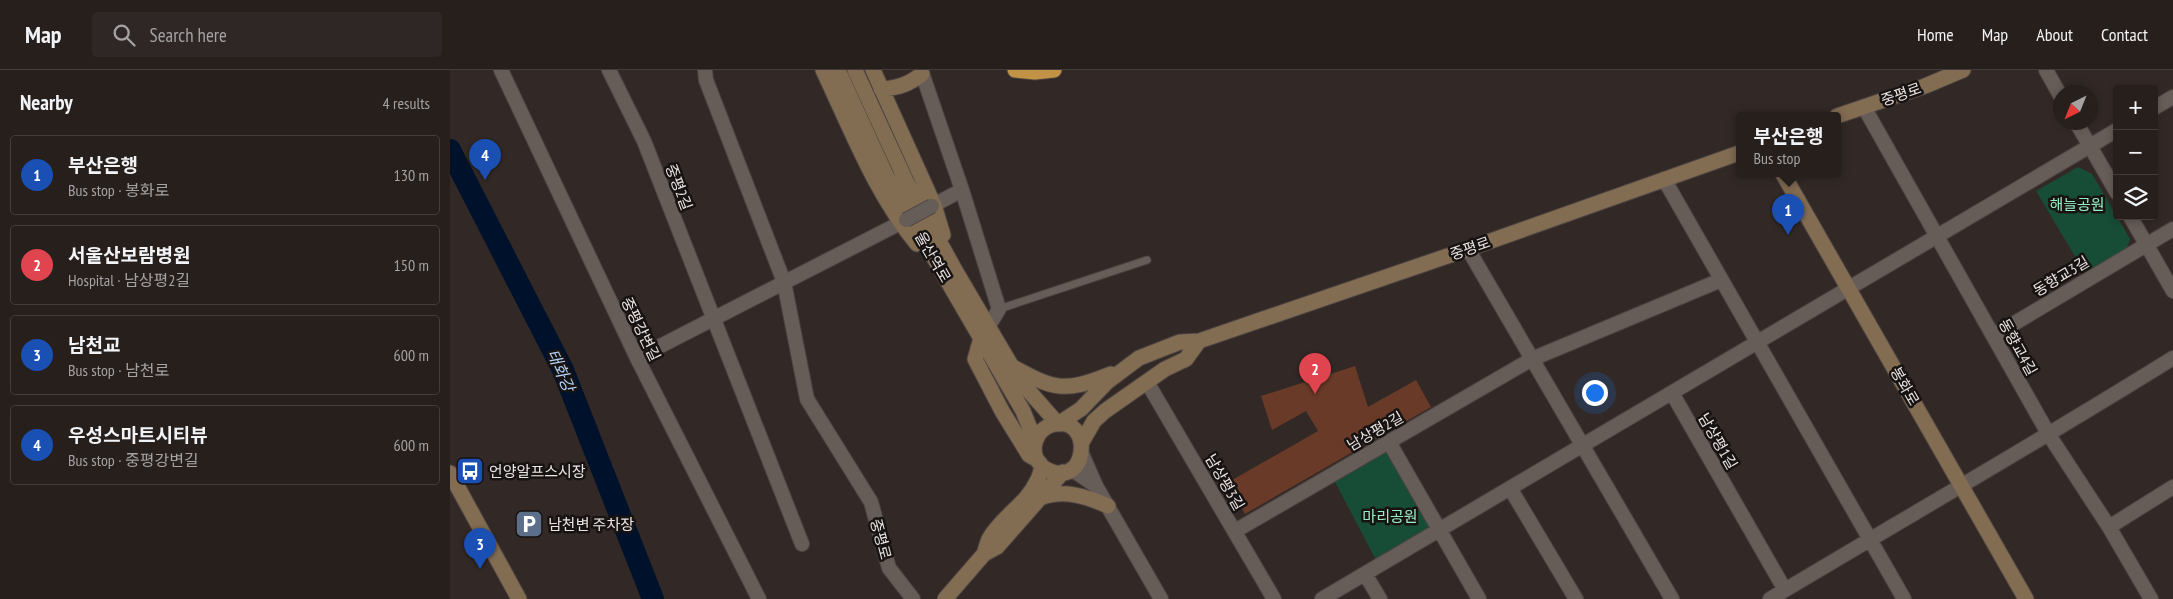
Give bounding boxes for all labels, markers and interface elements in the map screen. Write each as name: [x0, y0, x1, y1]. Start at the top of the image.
search box: [92, 12, 442, 57]
text: Map: [25, 19, 62, 50]
icon: search: [110, 21, 138, 49]
text: Search here: [150, 23, 227, 47]
text: Home: [1917, 23, 1954, 46]
text: Map: [1982, 23, 2008, 46]
text: About: [2036, 23, 2073, 46]
text: Contact: [2101, 23, 2148, 46]
street label: 중평로: [1878, 78, 1924, 110]
north arrow: [2053, 85, 2098, 130]
map controls: [2113, 85, 2158, 220]
button: +: [2113, 85, 2158, 130]
text: Nearby: [20, 89, 73, 116]
text: 4 results: [383, 93, 430, 113]
popup: [1736, 112, 1841, 177]
text: 부산은행: [1754, 124, 1823, 148]
button: −: [2113, 130, 2158, 175]
pin: 4: [469, 139, 501, 180]
text: Bus stop: [1754, 148, 1800, 168]
text: 부산은행: [68, 153, 138, 177]
street label: 중평2길: [662, 161, 696, 213]
text: 1: [33, 165, 41, 185]
text: 130 m: [394, 165, 429, 185]
button: layers: [2113, 175, 2158, 220]
text: Bus stop · 봉화로: [68, 180, 169, 200]
pin: 1: [1772, 194, 1804, 235]
park label: 해늘공원: [2049, 195, 2105, 214]
street label: 울산역로: [911, 228, 955, 286]
street label: 중평로: [1447, 232, 1493, 264]
text: 서울산보람병원: [68, 243, 190, 267]
street label: 동향교3길: [2030, 252, 2092, 300]
text: 2: [33, 255, 41, 275]
text: 150 m: [394, 255, 429, 275]
text: Hospital · 남상평2길: [68, 270, 190, 290]
street label: 중평강변길: [617, 294, 665, 364]
street label: 동향교4길: [1995, 315, 2041, 379]
text: 남천교: [68, 333, 120, 357]
text: 3: [33, 345, 41, 365]
text: 600 m: [394, 345, 429, 365]
water label: 태화강: [543, 346, 580, 396]
pin: 2: [1299, 353, 1331, 394]
text: Bus stop · 남천로: [68, 360, 169, 380]
street label: 봉화로: [1886, 363, 1924, 409]
your location: [1582, 380, 1608, 406]
street label: 남상평2길: [1343, 407, 1407, 455]
street label: 남상평1길: [1694, 409, 1742, 473]
text: 우성스마트시티뷰: [68, 423, 208, 447]
text: 4: [33, 435, 41, 455]
text: 600 m: [394, 435, 429, 455]
text: Bus stop · 중평강변길: [68, 450, 199, 470]
street label: 남상평3길: [1201, 450, 1249, 514]
bus stop icon: 언양알프스시장: [455, 456, 485, 486]
place label: 언양알프스시장: [489, 462, 586, 481]
park label: 마리공원: [1362, 507, 1418, 526]
parking icon: 남천변 주차장: [514, 509, 544, 539]
place label: 남천변 주차장: [548, 515, 634, 534]
street label: 중평로: [866, 517, 896, 561]
pin: 3: [464, 528, 496, 569]

